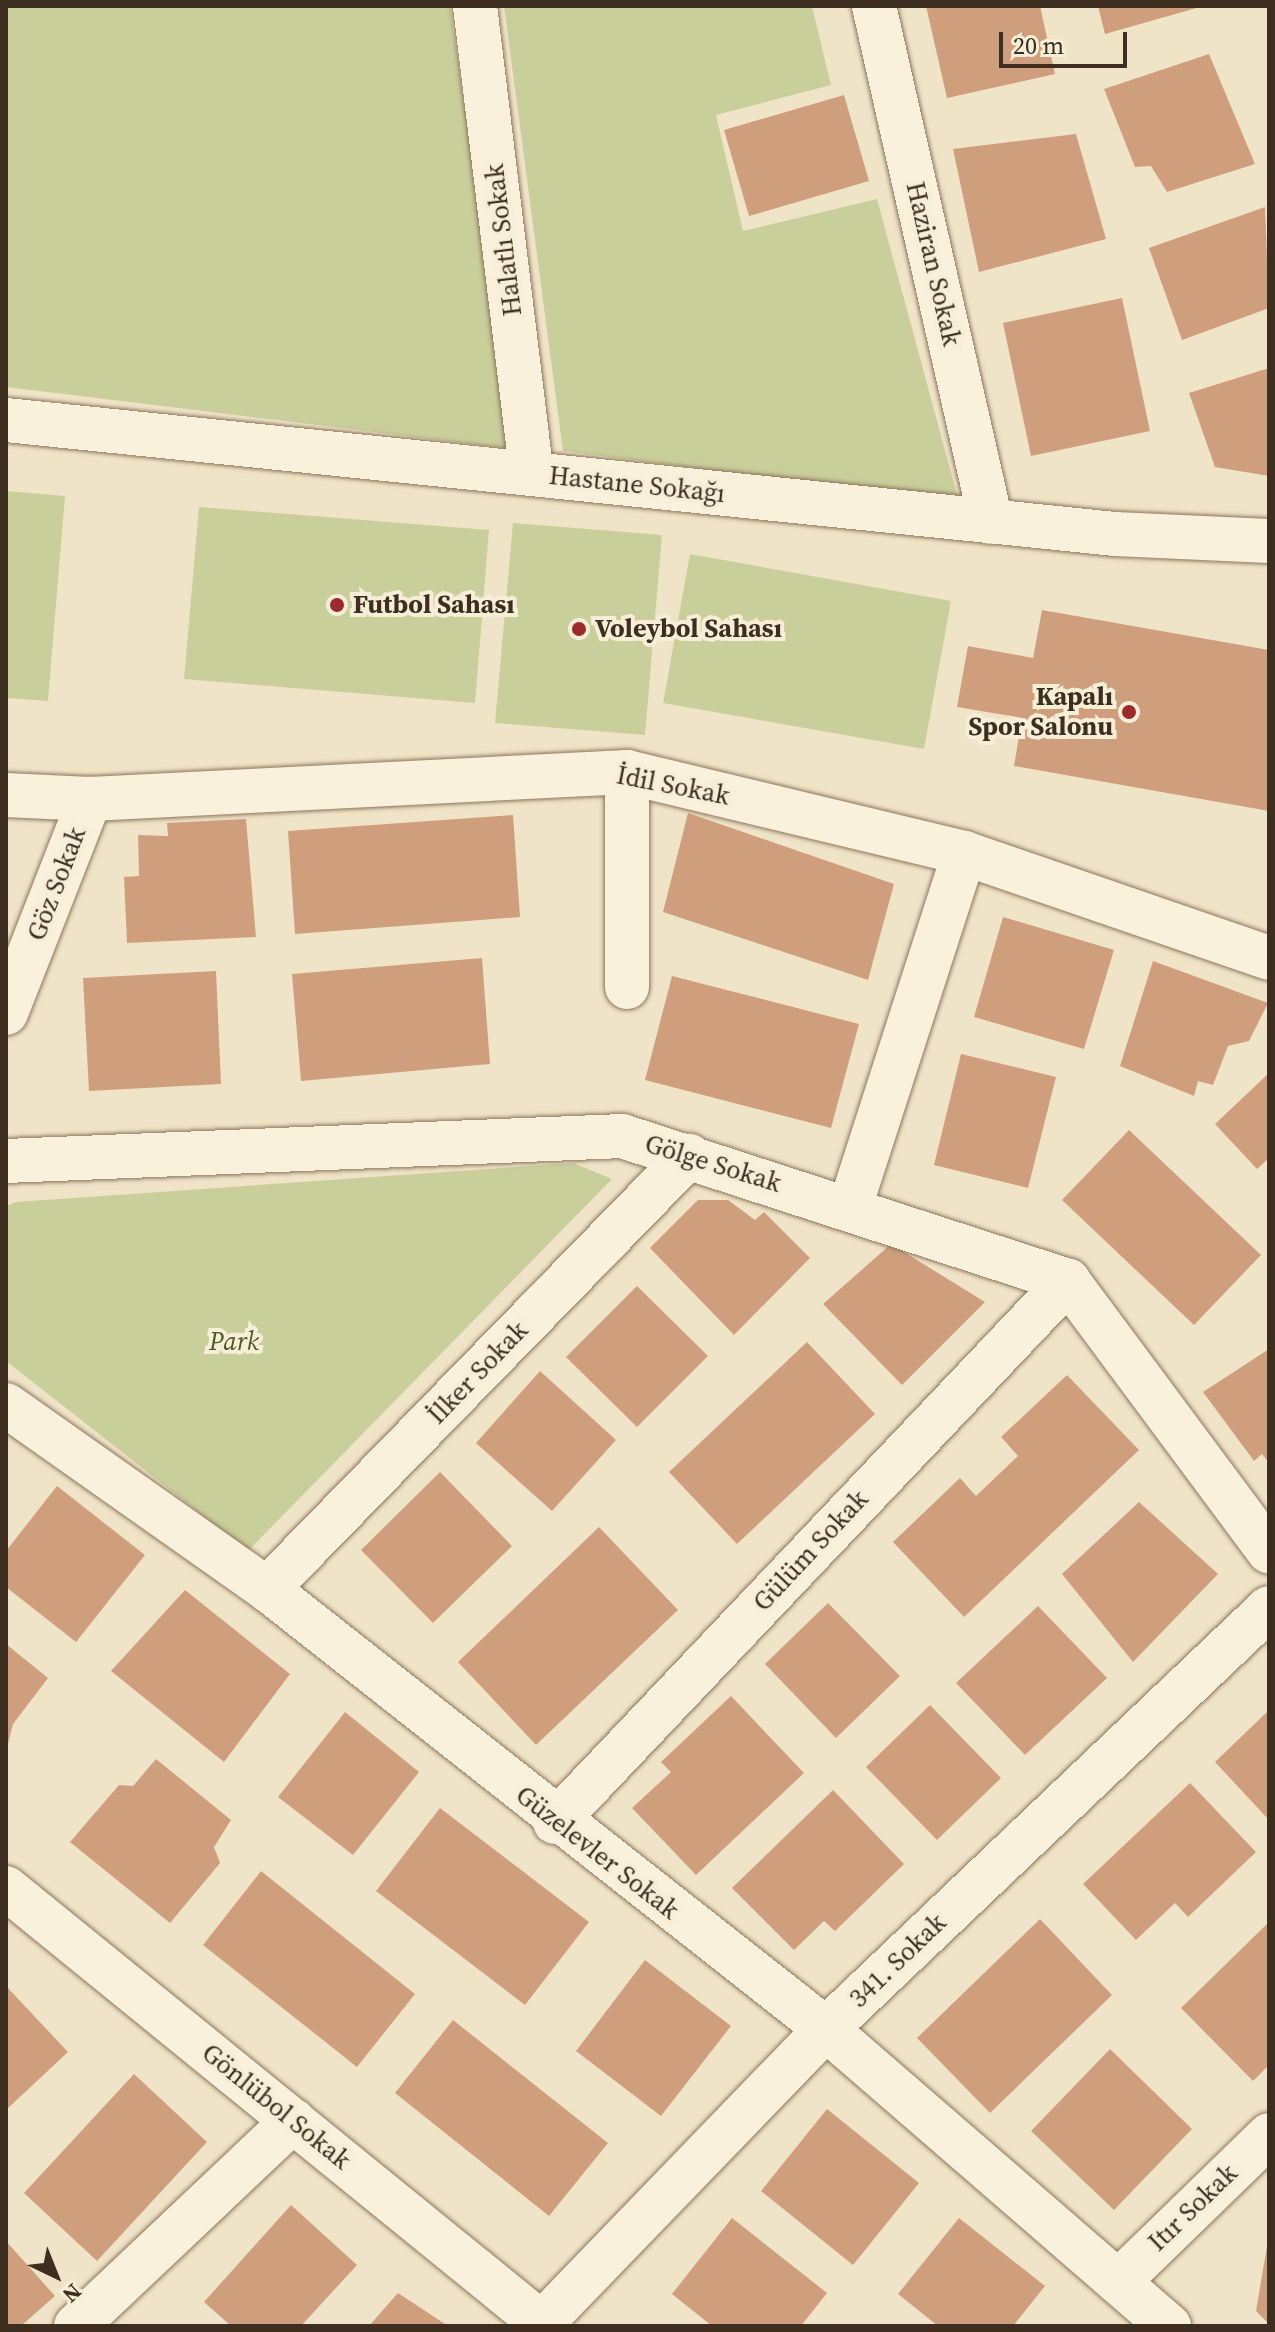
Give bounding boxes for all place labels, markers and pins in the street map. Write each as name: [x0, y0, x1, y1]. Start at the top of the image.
place label: Futbol Sahası: [353, 589, 514, 621]
marker: Futbol Sahası: [328, 596, 346, 614]
place label: Voleybol Sahası: [595, 613, 782, 645]
marker: Voleybol Sahası: [570, 620, 588, 638]
place label: Kapalı Spor Salonu: [968, 681, 1113, 742]
marker: Kapalı Spor Salonu: [1120, 703, 1138, 721]

